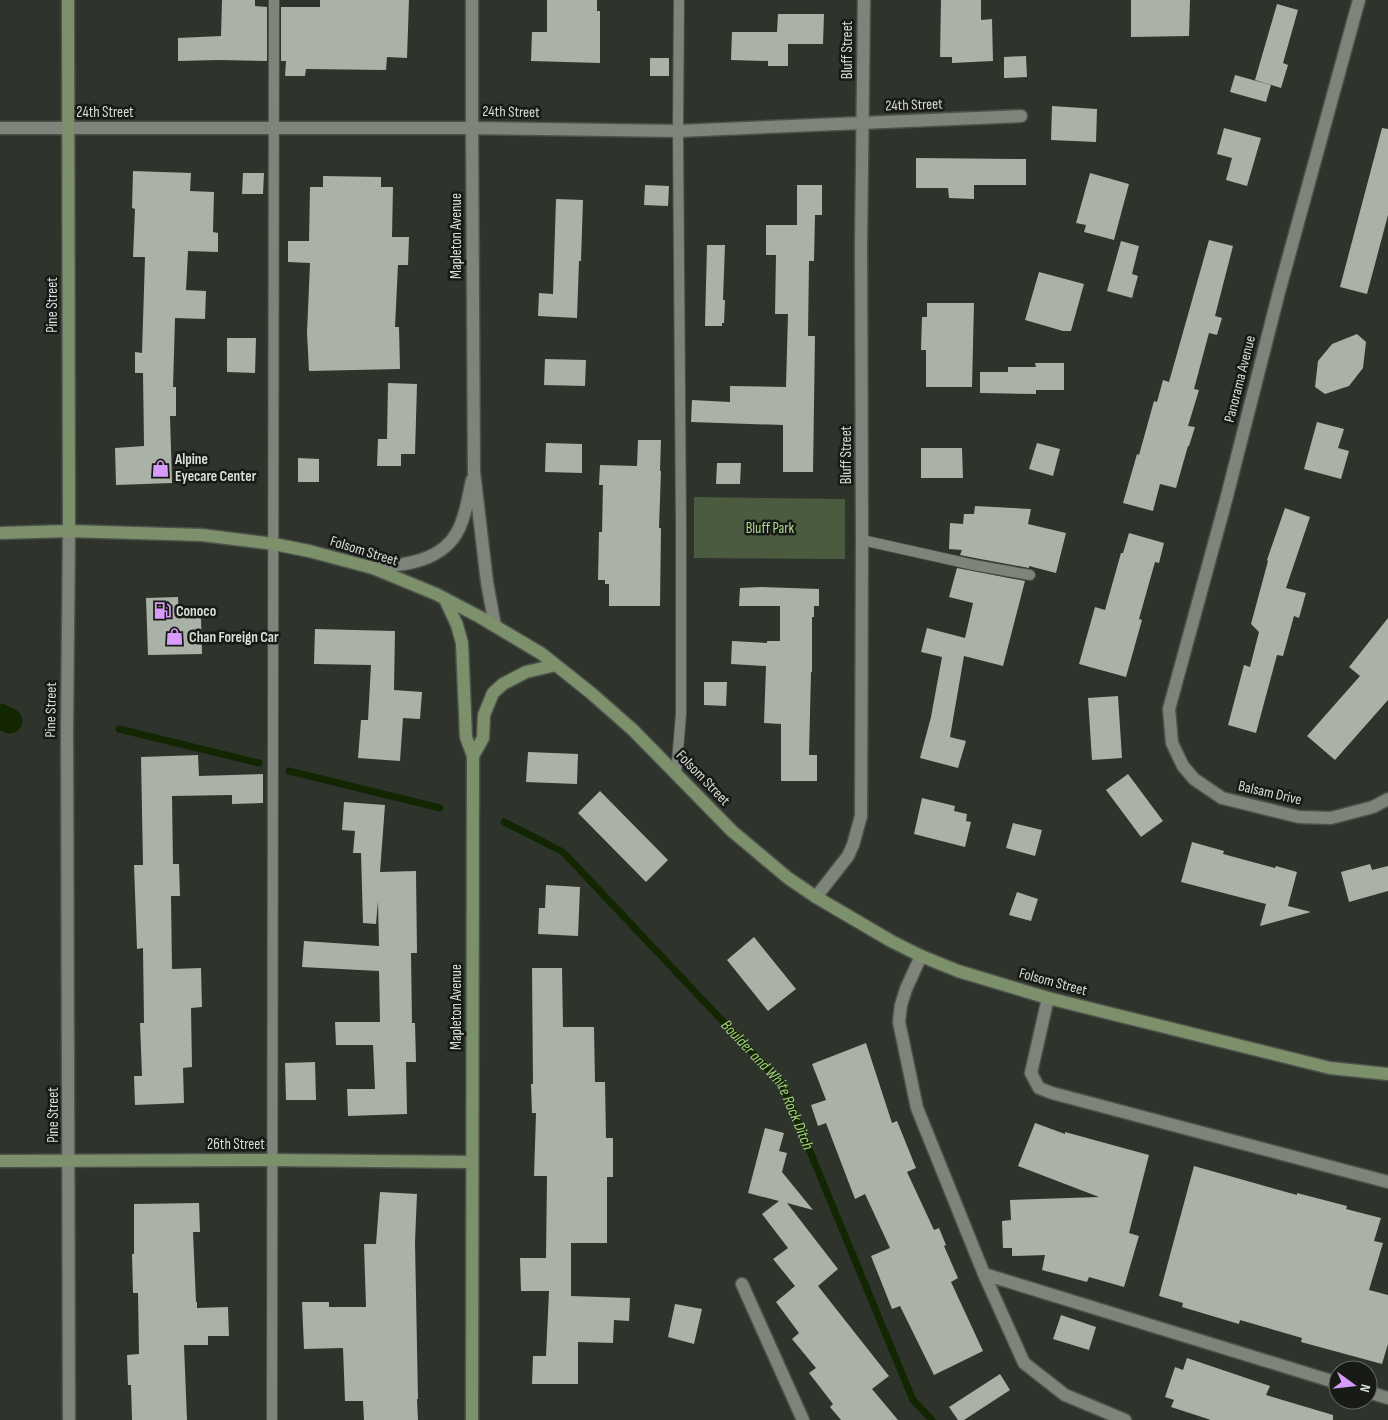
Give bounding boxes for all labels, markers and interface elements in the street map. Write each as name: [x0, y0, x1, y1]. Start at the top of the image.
street label: Bluff Street: [838, 20, 857, 79]
street label: 24th Street: [885, 94, 943, 115]
street label: 24th Street: [482, 102, 540, 122]
street label: 24th Street: [76, 103, 134, 122]
street label: Mapleton Avenue: [447, 193, 466, 279]
street label: Pine Street: [43, 277, 62, 333]
street label: Panorama Avenue: [1220, 334, 1260, 424]
street label: Bluff Street: [837, 425, 856, 484]
place label: Alpine Eyecare Center: [174, 450, 257, 486]
shop icon: Alpine Eyecare Center: [151, 458, 171, 478]
park label: Bluff Park: [746, 519, 795, 538]
street label: Folsom Street: [328, 532, 401, 570]
fuel station icon: Conoco: [152, 601, 172, 621]
place label: Conoco: [176, 602, 216, 621]
shop icon: Chan Foreign Car: [165, 627, 185, 647]
place label: Chan Foreign Car: [189, 628, 279, 647]
street label: Pine Street: [41, 682, 61, 738]
street label: Folsom Street: [672, 746, 734, 810]
street label: Balsam Drive: [1236, 776, 1304, 810]
street label: Mapleton Avenue: [447, 964, 466, 1050]
street label: Folsom Street: [1017, 964, 1090, 1000]
water label: Boulder and White Rock Ditch: [717, 1016, 818, 1153]
street label: Pine Street: [44, 1087, 63, 1143]
street label: 26th Street: [207, 1135, 265, 1154]
north arrow: [1328, 1360, 1378, 1410]
text: N: [1356, 1382, 1374, 1394]

